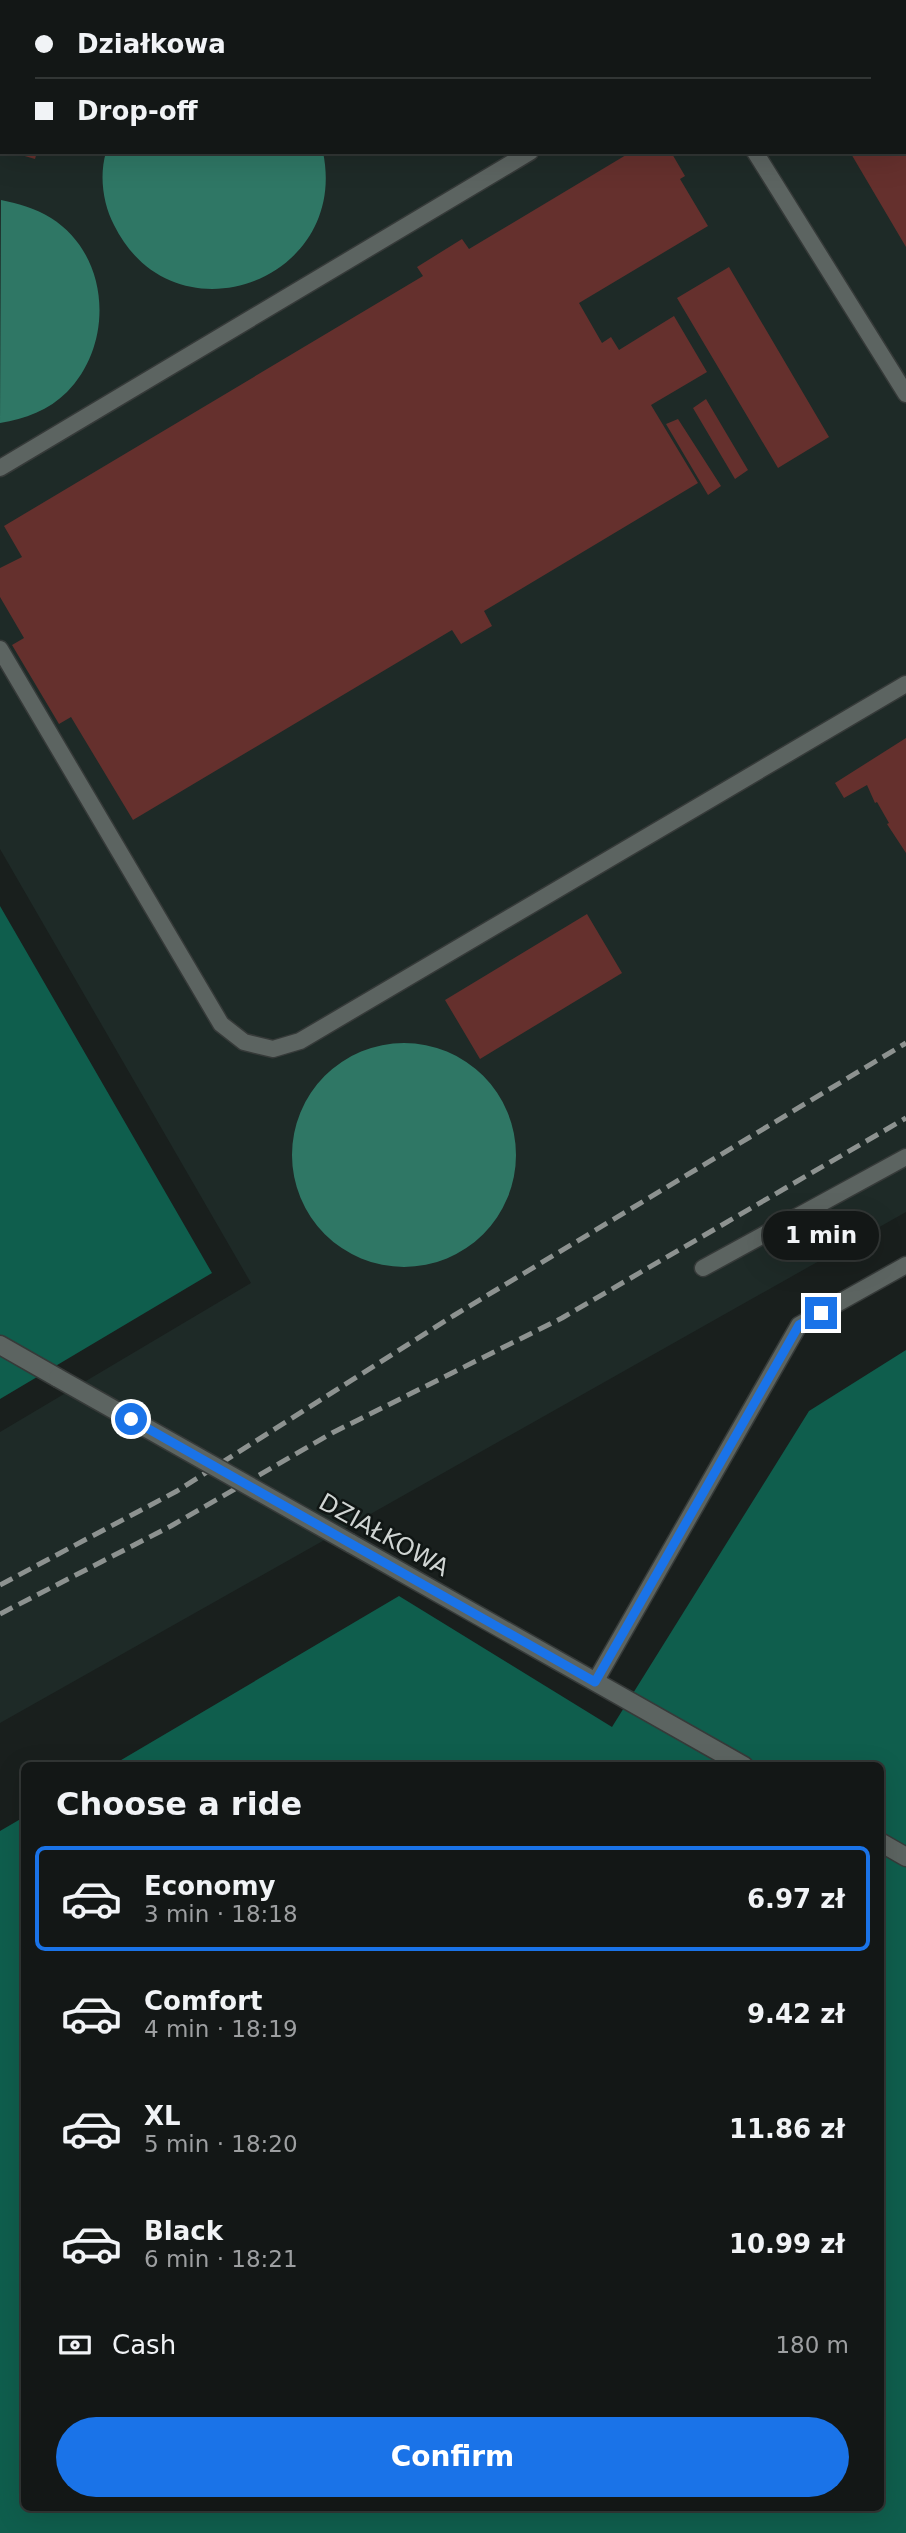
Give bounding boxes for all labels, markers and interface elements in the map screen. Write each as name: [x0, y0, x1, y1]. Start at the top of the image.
text: Działkowa: [77, 29, 226, 59]
text: Drop-off: [77, 96, 198, 126]
callout: 1 min: [763, 1212, 879, 1260]
text: 1 min: [785, 1222, 857, 1248]
route end: [805, 1297, 837, 1329]
route start: [115, 1403, 147, 1435]
street label: DZIAŁKOWA: [314, 1488, 454, 1582]
text: Choose a ride: [56, 1785, 302, 1823]
icon: car: [60, 1867, 123, 1930]
text: Economy: [144, 1871, 275, 1901]
text: 6.97 zł: [747, 1884, 845, 1914]
text: 3 min · 18:18: [144, 1901, 298, 1927]
icon: car: [60, 1982, 123, 2045]
text: Comfort: [144, 1986, 262, 2016]
text: 9.42 zł: [747, 1999, 845, 2029]
text: 4 min · 18:19: [144, 2016, 298, 2042]
icon: car: [60, 2097, 123, 2160]
text: XL: [144, 2101, 181, 2131]
text: 11.86 zł: [729, 2114, 845, 2144]
text: 5 min · 18:20: [144, 2131, 298, 2157]
icon: car: [60, 2212, 123, 2275]
text: Black: [144, 2216, 223, 2246]
text: 10.99 zł: [729, 2229, 845, 2259]
text: 6 min · 18:21: [144, 2246, 298, 2272]
icon: cash: [56, 2326, 94, 2364]
text: Cash: [112, 2330, 176, 2360]
text: 180 m: [775, 2332, 849, 2358]
button: Confirm: [56, 2417, 849, 2497]

